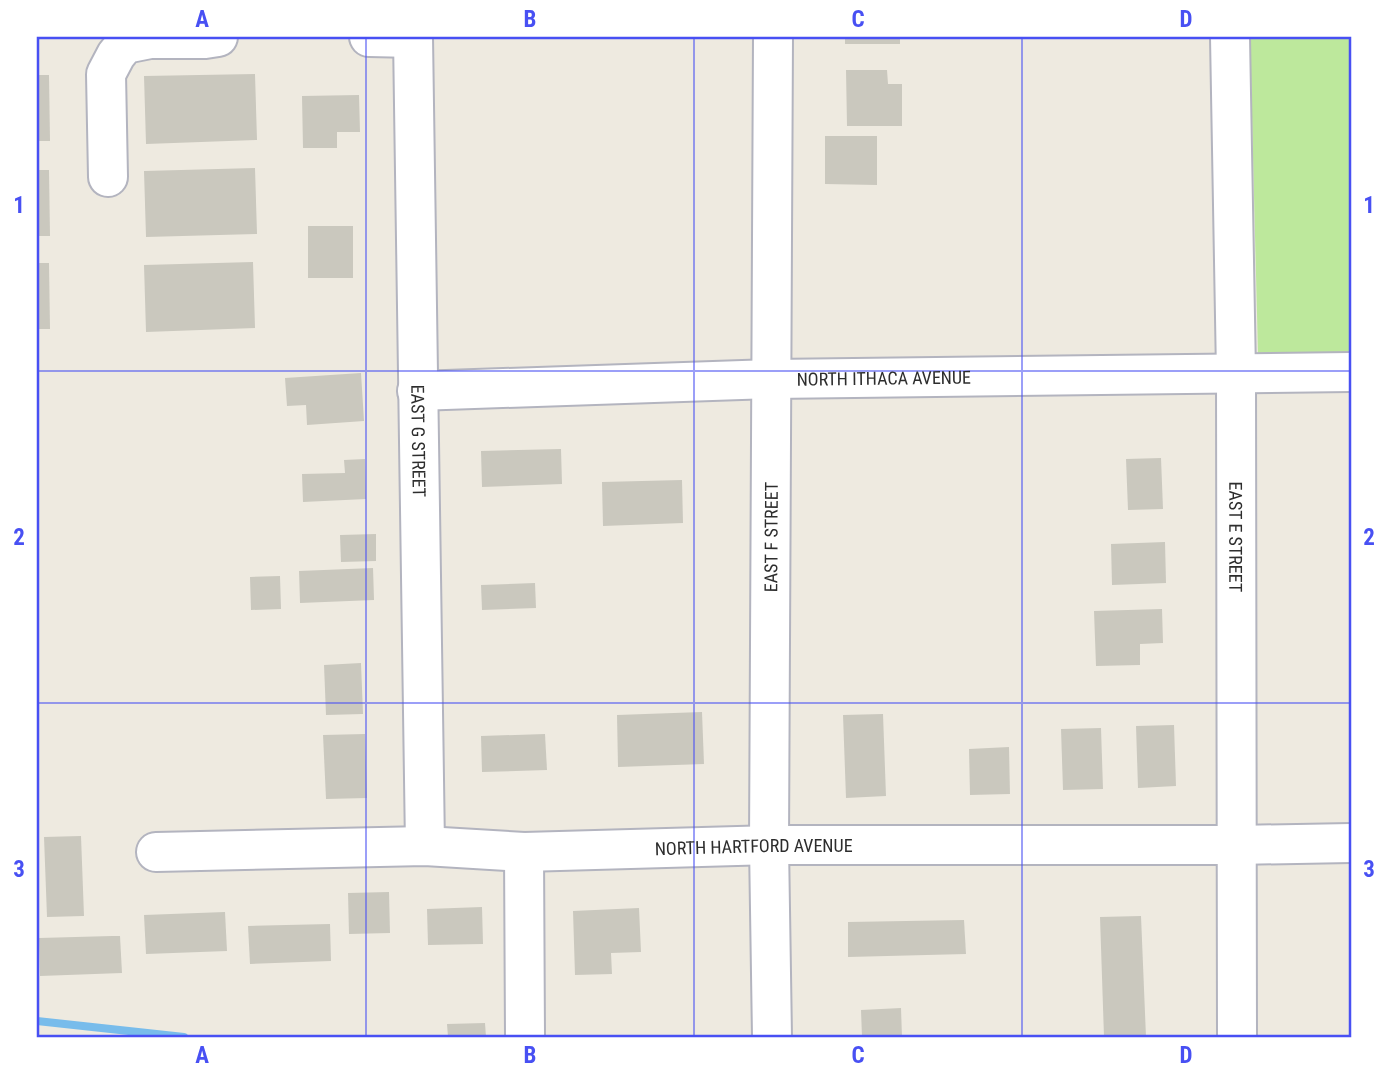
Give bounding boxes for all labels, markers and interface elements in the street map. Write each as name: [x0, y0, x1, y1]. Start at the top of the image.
text: A: [195, 6, 209, 33]
text: B: [524, 6, 536, 33]
text: C: [851, 6, 865, 33]
text: D: [1180, 6, 1193, 33]
text: 1: [13, 192, 25, 219]
text: 1: [1363, 192, 1375, 219]
street label: NORTH ITHACA AVENUE: [796, 366, 971, 389]
street label: EAST G STREET: [408, 385, 430, 497]
street label: EAST F STREET: [760, 482, 781, 592]
street label: EAST E STREET: [1226, 482, 1247, 592]
text: 2: [13, 524, 25, 551]
text: 2: [1363, 524, 1375, 551]
street label: NORTH HARTFORD AVENUE: [654, 834, 853, 859]
text: 3: [13, 856, 25, 883]
text: 3: [1363, 856, 1375, 883]
text: A: [195, 1042, 209, 1069]
text: B: [524, 1042, 536, 1069]
text: C: [851, 1042, 865, 1069]
text: D: [1180, 1042, 1193, 1069]

